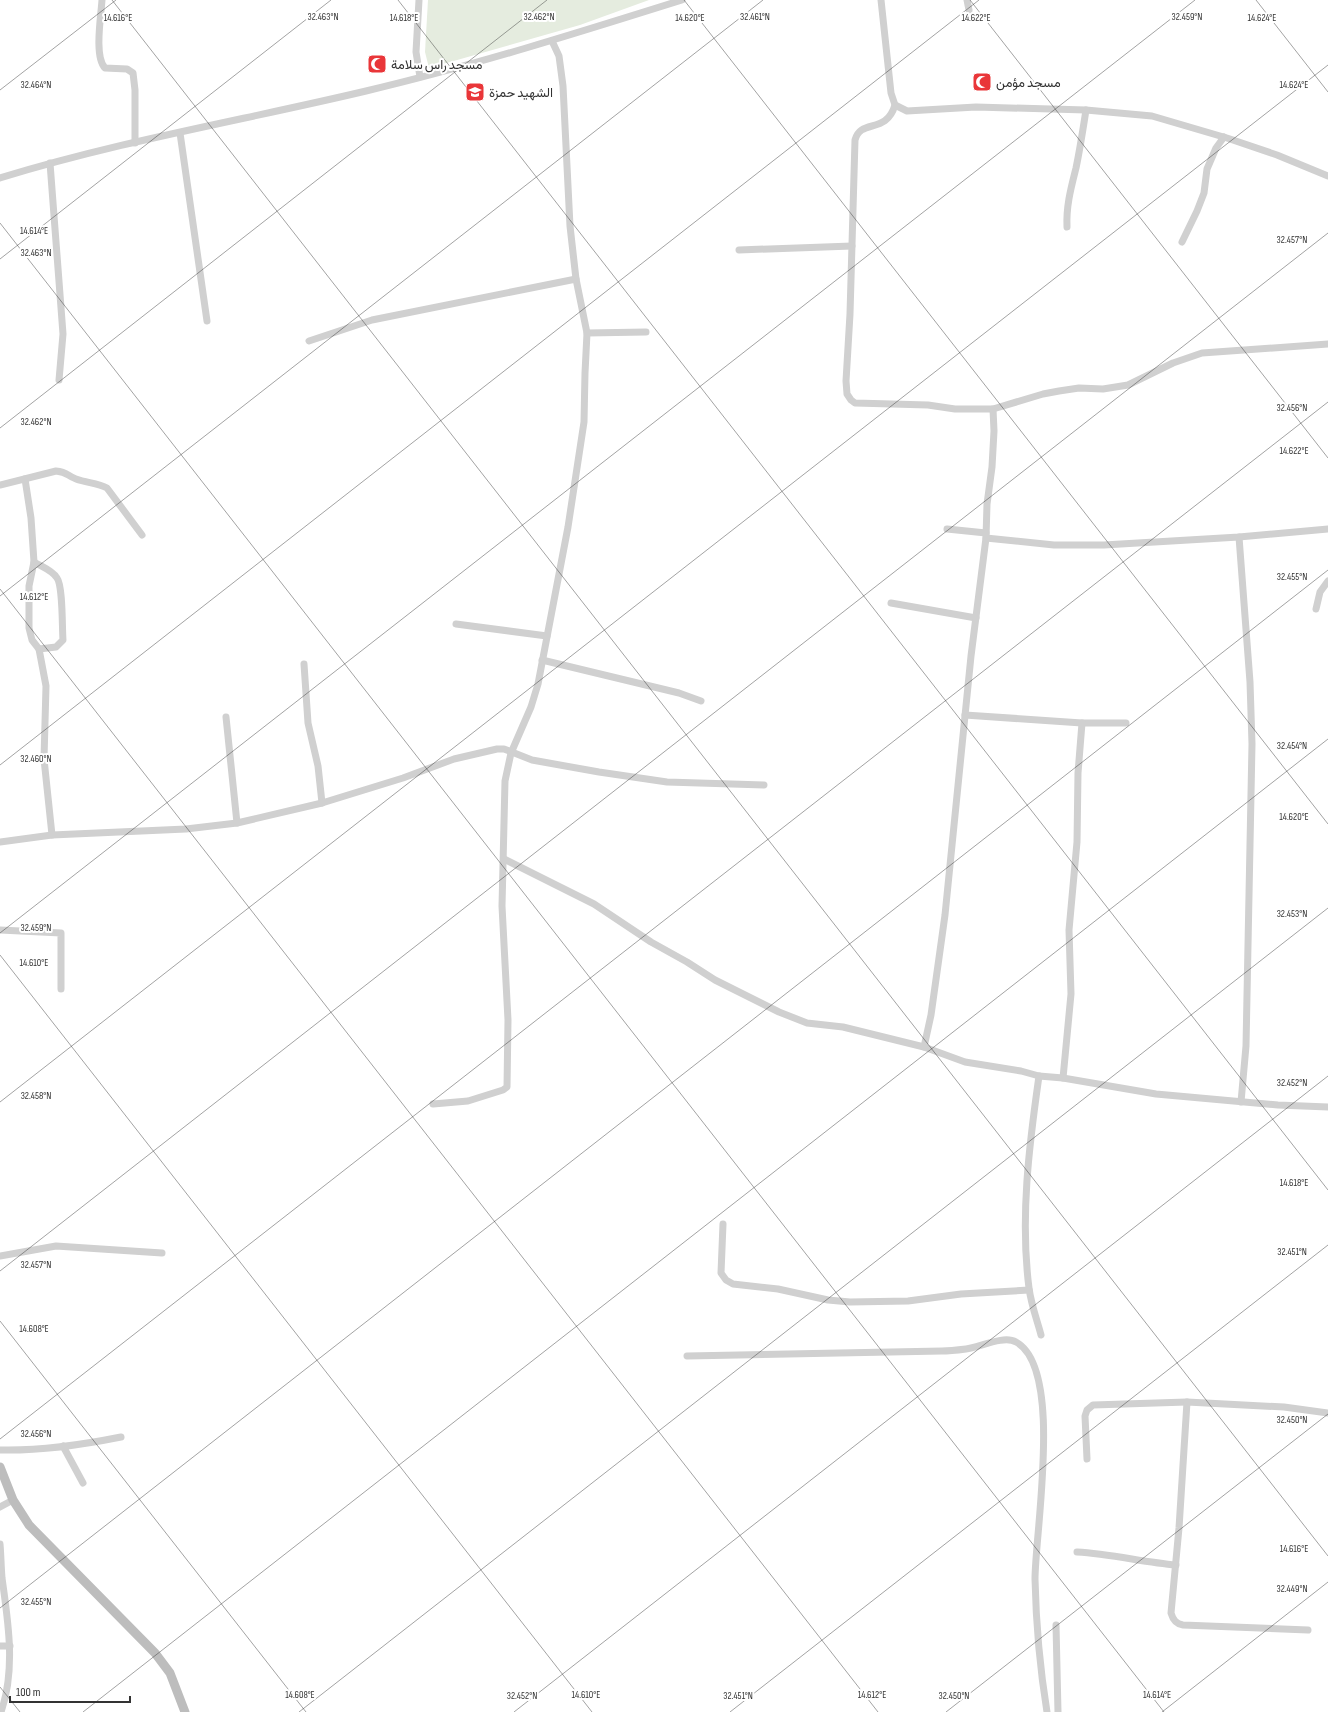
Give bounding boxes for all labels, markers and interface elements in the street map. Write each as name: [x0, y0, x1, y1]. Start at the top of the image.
text: 32.463°N: [307, 11, 339, 23]
text: 32.462°N: [523, 11, 555, 23]
text: 32.461°N: [740, 11, 770, 23]
text: 32.459°N: [1172, 11, 1202, 23]
text: 14.616°E: [104, 12, 132, 24]
text: 14.618°E: [390, 12, 418, 24]
text: 14.620°E: [675, 12, 705, 24]
text: 14.622°E: [961, 12, 991, 24]
text: 14.624°E: [1248, 12, 1276, 24]
mosque icon: مسجد راس سلامة: [366, 53, 388, 75]
place label: مسجد راس سلامة: [391, 57, 483, 73]
mosque icon: مسجد مؤمن: [971, 71, 993, 93]
place label: مسجد مؤمن: [996, 75, 1061, 91]
text: 32.464°N: [21, 79, 51, 91]
text: 14.624°E: [1280, 79, 1308, 91]
school or university icon: الشهيد حمزة: [464, 81, 486, 103]
place label: الشهيد حمزة: [489, 85, 553, 101]
text: 14.614°E: [20, 225, 48, 237]
text: 32.457°N: [1277, 234, 1307, 246]
text: 32.463°N: [20, 247, 52, 259]
text: 32.456°N: [1277, 402, 1307, 414]
text: 32.462°N: [20, 416, 52, 428]
text: 14.622°E: [1279, 445, 1309, 457]
text: 32.455°N: [1277, 571, 1307, 583]
text: 14.612°E: [20, 591, 48, 603]
text: 32.454°N: [1277, 740, 1307, 752]
text: 32.460°N: [20, 753, 52, 765]
text: 14.620°E: [1279, 811, 1309, 823]
text: 32.453°N: [1277, 908, 1307, 920]
text: 32.459°N: [21, 922, 51, 934]
text: 14.610°E: [20, 957, 48, 969]
text: 32.452°N: [1277, 1077, 1307, 1089]
text: 32.458°N: [21, 1090, 51, 1102]
text: 14.618°E: [1280, 1177, 1308, 1189]
text: 32.451°N: [1277, 1246, 1307, 1258]
text: 32.457°N: [21, 1259, 51, 1271]
text: 14.608°E: [19, 1323, 49, 1335]
text: 32.450°N: [1277, 1414, 1307, 1426]
text: 32.456°N: [21, 1428, 51, 1440]
text: 14.616°E: [1280, 1543, 1308, 1555]
text: 32.449°N: [1276, 1583, 1308, 1595]
text: 32.455°N: [21, 1596, 51, 1608]
scale bar: [10, 1678, 130, 1704]
text: 100 m: [16, 1685, 41, 1700]
text: 14.608°E: [285, 1689, 315, 1701]
text: 14.610°E: [572, 1689, 600, 1701]
text: 14.612°E: [858, 1689, 886, 1701]
text: 14.614°E: [1143, 1689, 1171, 1701]
text: 32.452°N: [507, 1690, 537, 1702]
text: 32.451°N: [723, 1690, 753, 1702]
text: 32.450°N: [939, 1690, 969, 1702]

